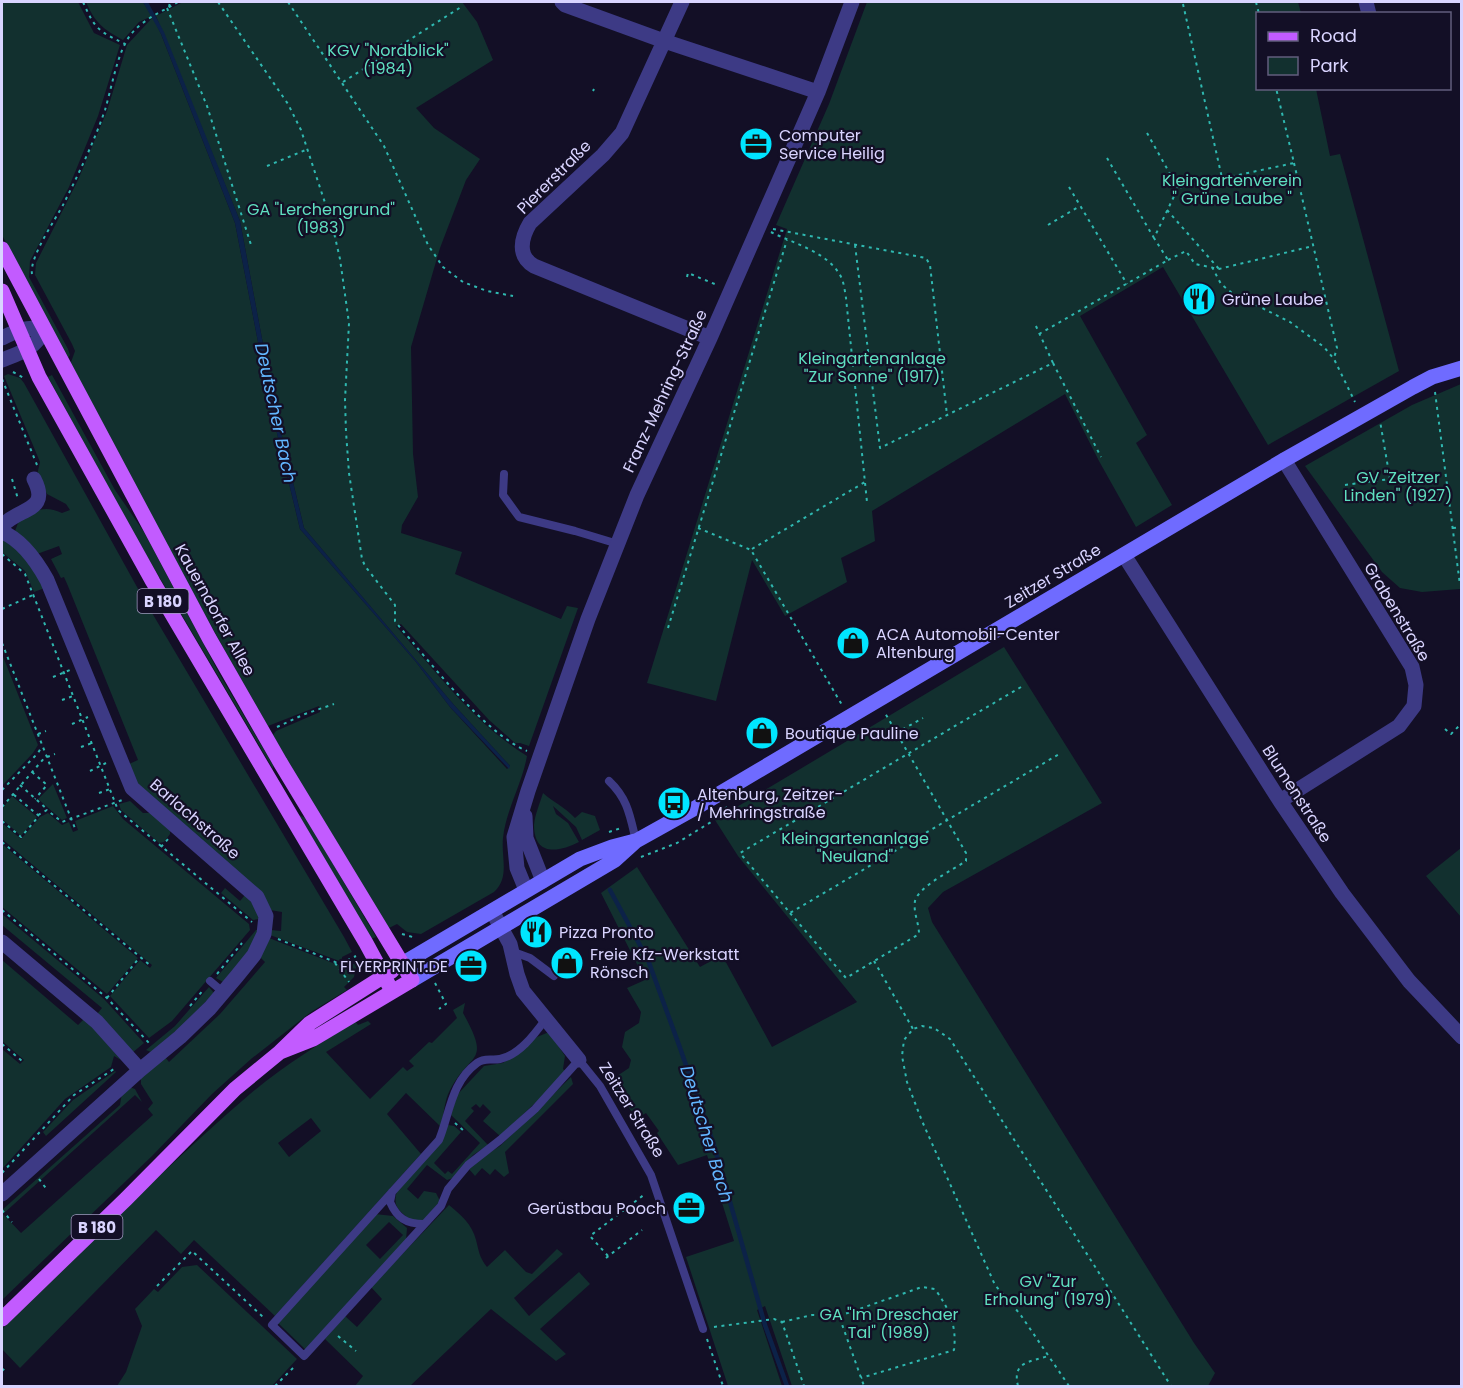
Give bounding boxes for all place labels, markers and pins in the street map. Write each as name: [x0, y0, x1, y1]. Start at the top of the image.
place label: Computer Service Heilig: [779, 124, 885, 165]
office icon: Computer Service Heilig: [738, 126, 774, 162]
restaurant icon: Grüne Laube: [1181, 281, 1217, 317]
place label: Grüne Laube: [1222, 288, 1324, 311]
place label: ACA Automobil-Center Altenburg: [876, 623, 1060, 664]
shop icon: ACA Automobil-Center Altenburg: [835, 625, 871, 661]
shop icon: Boutique Pauline: [744, 715, 780, 751]
place label: Boutique Pauline: [785, 722, 919, 745]
place label: Altenburg, Zeitzer- / Mehringstraße: [697, 783, 843, 824]
bus stop icon: Altenburg, Zeitzer- / Mehringstraße: [656, 785, 692, 821]
restaurant icon: Pizza Pronto: [518, 914, 554, 950]
place label: Pizza Pronto: [559, 921, 654, 944]
place label: Freie Kfz-Werkstatt Rönsch: [590, 943, 740, 984]
shop icon: Freie Kfz-Werkstatt Rönsch: [549, 945, 585, 981]
office icon: FLYERPRINT.DE: [453, 948, 489, 984]
place label: FLYERPRINT.DE: [340, 955, 448, 978]
office icon: Gerüstbau Pooch: [671, 1190, 707, 1226]
place label: Gerüstbau Pooch: [527, 1197, 666, 1220]

